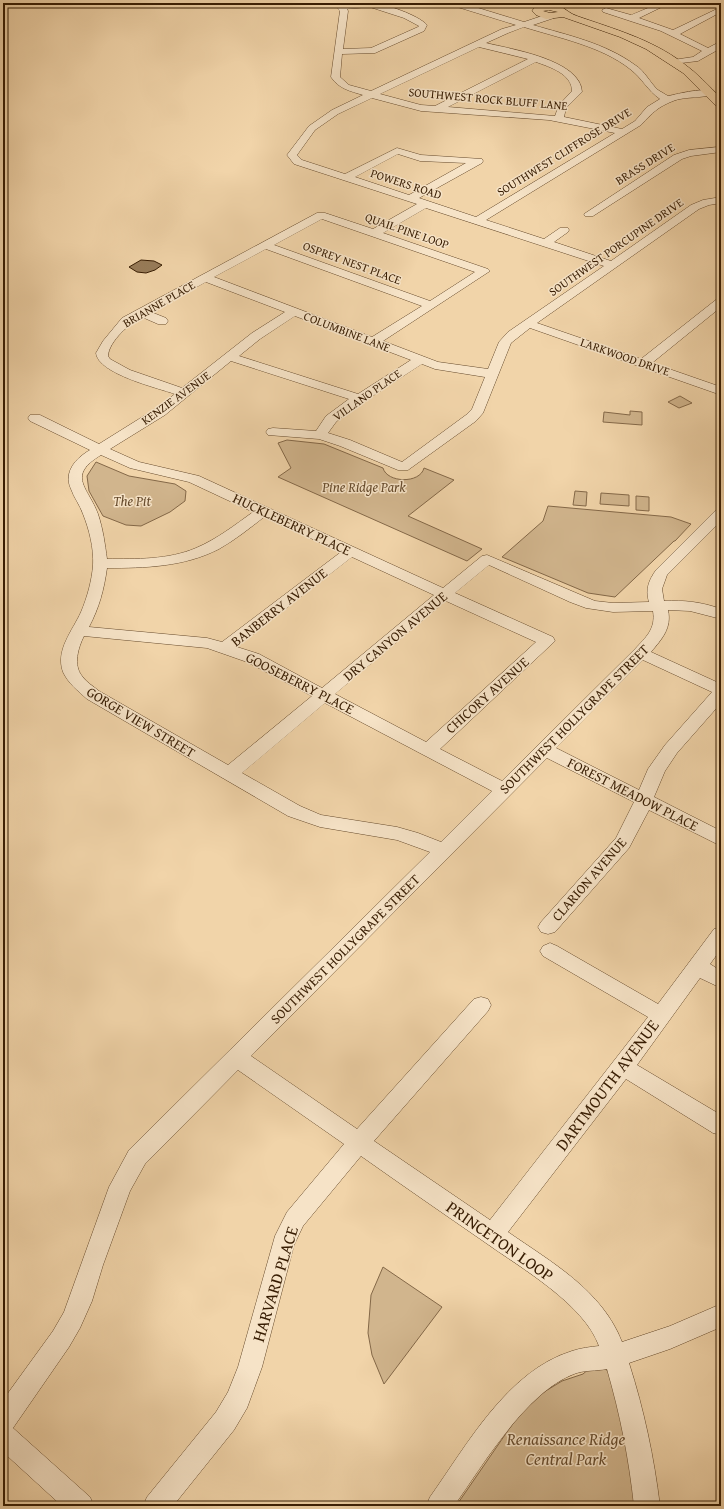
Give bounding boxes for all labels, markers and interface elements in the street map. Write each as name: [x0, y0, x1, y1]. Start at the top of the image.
street label: SOUTHWEST ROCK BLUFF LANE: [408, 83, 568, 114]
street label: SOUTHWEST CLIFFROSE DRIVE: [493, 103, 634, 200]
street label: BRASS DRIVE: [612, 139, 678, 189]
street label: POWERS ROAD: [368, 164, 444, 203]
street label: SOUTHWEST PORCUPINE DRIVE: [545, 193, 686, 300]
street label: QUAIL PINE LOOP: [363, 208, 451, 253]
street label: OSPREY NEST PLACE: [301, 237, 404, 288]
street label: BRIANNE PLACE: [119, 276, 198, 331]
street label: COLUMBINE LANE: [301, 307, 393, 356]
street label: LARKWOOD DRIVE: [578, 333, 672, 380]
street label: VILLANO PLACE: [329, 365, 404, 425]
street label: KENZIE AVENUE: [138, 367, 214, 429]
park label: Pine Ridge Park: [321, 477, 406, 497]
street label: HUCKLEBERRY PLACE: [230, 488, 354, 560]
park label: The Pit: [113, 491, 151, 511]
street label: BANBERRY AVENUE: [227, 563, 331, 651]
street label: DRY CANYON AVENUE: [339, 586, 451, 686]
street label: SOUTHWEST HOLLYGRAPE STREET: [495, 639, 654, 798]
street label: GOOSEBERRY PLACE: [242, 647, 358, 719]
street label: CHICORY AVENUE: [441, 652, 533, 738]
street label: GORGE VIEW STREET: [83, 682, 199, 762]
street label: FOREST MEADOW PLACE: [564, 752, 702, 836]
street label: CLARION AVENUE: [547, 833, 631, 925]
street label: SOUTHWEST HOLLYGRAPE STREET: [266, 869, 425, 1028]
street label: DARTMOUTH AVENUE: [549, 1013, 665, 1156]
street label: PRINCETON LOOP: [442, 1194, 559, 1287]
street label: HARVARD PLACE: [245, 1223, 304, 1345]
park label: Renaissance Ridge Central Park: [506, 1426, 625, 1471]

